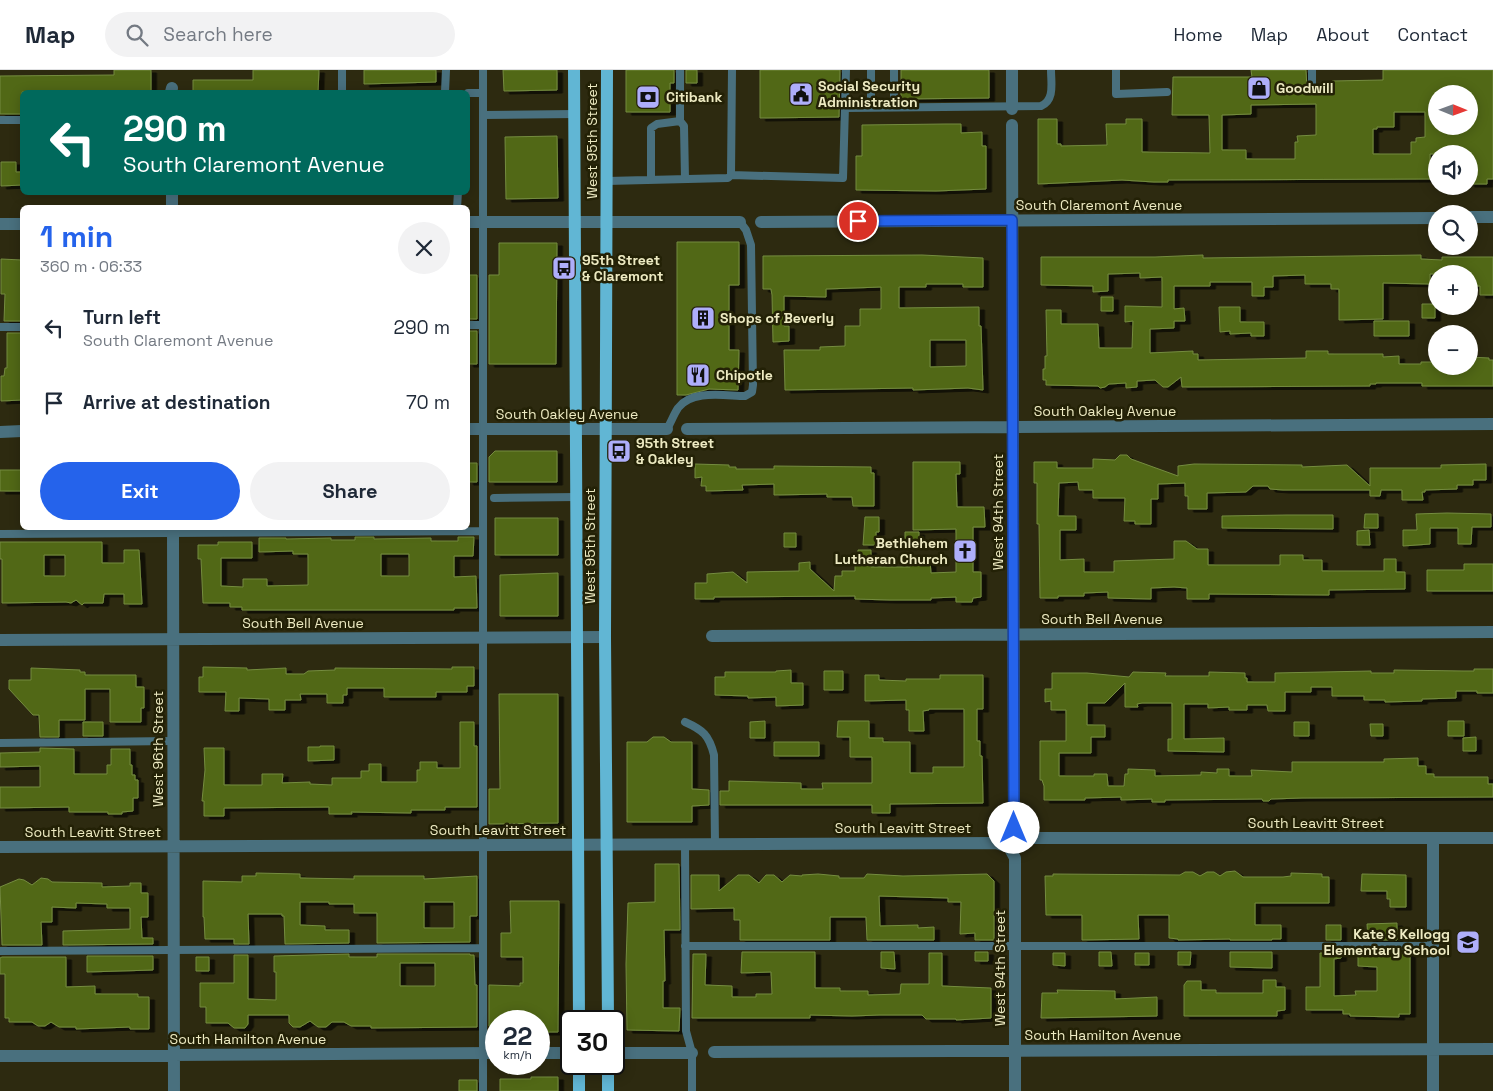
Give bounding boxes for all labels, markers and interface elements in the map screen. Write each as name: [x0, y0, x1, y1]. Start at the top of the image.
search box: [105, 12, 455, 57]
text: Map: [25, 19, 75, 50]
icon: search: [123, 21, 151, 49]
text: Search here: [163, 22, 273, 47]
text: Home: [1174, 23, 1223, 46]
text: Map: [1251, 23, 1288, 46]
text: About: [1316, 23, 1370, 46]
text: Contact: [1398, 23, 1468, 46]
shop icon: Goodwill: [1246, 75, 1272, 101]
place label: Social Security Administration: [818, 77, 920, 111]
place label: Goodwill: [1276, 79, 1333, 97]
public building icon: Social Security Administration: [788, 81, 814, 107]
street label: West 95th Street: [583, 83, 601, 199]
bank icon: Citibank: [635, 84, 661, 110]
north arrow: [1428, 85, 1478, 135]
map controls: [1428, 85, 1478, 375]
place label: Citibank: [666, 88, 722, 106]
text: 290 m: [123, 107, 227, 151]
icon: left: [40, 110, 105, 175]
button: sound: [1428, 145, 1478, 195]
text: South Claremont Avenue: [123, 150, 385, 178]
street label: South Claremont Avenue: [1016, 196, 1182, 214]
pin: [837, 200, 879, 242]
button: search: [1428, 205, 1478, 255]
icon: arrive: [844, 207, 872, 235]
text: 1 min: [40, 217, 113, 256]
button: close: [398, 222, 450, 274]
place label: 95th Street & Claremont: [582, 251, 663, 285]
bus stop icon: 95th Street & Claremont: [551, 255, 577, 281]
text: 360 m · 06:33: [40, 256, 142, 277]
button: +: [1428, 265, 1478, 315]
text: Turn left: [83, 305, 161, 330]
building icon: Shops of Beverly: [690, 305, 716, 331]
place label: Shops of Beverly: [720, 309, 834, 327]
icon: left: [40, 314, 68, 342]
text: 290 m: [394, 315, 450, 340]
button: −: [1428, 325, 1478, 375]
text: South Claremont Avenue: [83, 330, 273, 351]
restaurant icon: Chipotle: [685, 362, 711, 388]
place label: Chipotle: [716, 366, 773, 384]
icon: arrive: [40, 389, 68, 417]
text: Arrive at destination: [83, 390, 271, 415]
text: 70 m: [406, 390, 450, 415]
street label: South Oakley Avenue: [1034, 402, 1176, 420]
street label: South Oakley Avenue: [496, 405, 638, 423]
place label: 95th Street & Oakley: [636, 434, 714, 468]
bus stop icon: 95th Street & Oakley: [606, 438, 632, 464]
street label: West 94th Street: [989, 454, 1007, 570]
button: Exit: [40, 462, 240, 520]
button: Share: [250, 462, 450, 520]
street label: West 95th Street: [581, 488, 599, 604]
place label: Bethlehem Lutheran Church: [835, 534, 948, 568]
church icon: Bethlehem Lutheran Church: [952, 538, 978, 564]
street label: South Bell Avenue: [1041, 610, 1163, 628]
street label: South Bell Avenue: [242, 614, 364, 632]
street label: West 96th Street: [149, 691, 167, 807]
position arrow: [987, 801, 1039, 853]
street label: South Leavitt Street: [1248, 814, 1384, 832]
street label: South Leavitt Street: [835, 819, 971, 837]
street label: South Leavitt Street: [430, 821, 566, 839]
street label: South Leavitt Street: [25, 823, 161, 841]
street label: West 94th Street: [991, 910, 1009, 1026]
place label: Kate S Kellogg Elementary School: [1324, 925, 1450, 959]
school or university icon: Kate S Kellogg Elementary School: [1455, 929, 1481, 955]
speed limit sign: 30: [560, 1010, 625, 1075]
text: 22: [503, 1020, 532, 1052]
street label: South Hamilton Avenue: [1025, 1026, 1181, 1044]
street label: South Hamilton Avenue: [170, 1030, 326, 1048]
text: km/h: [503, 1047, 532, 1063]

